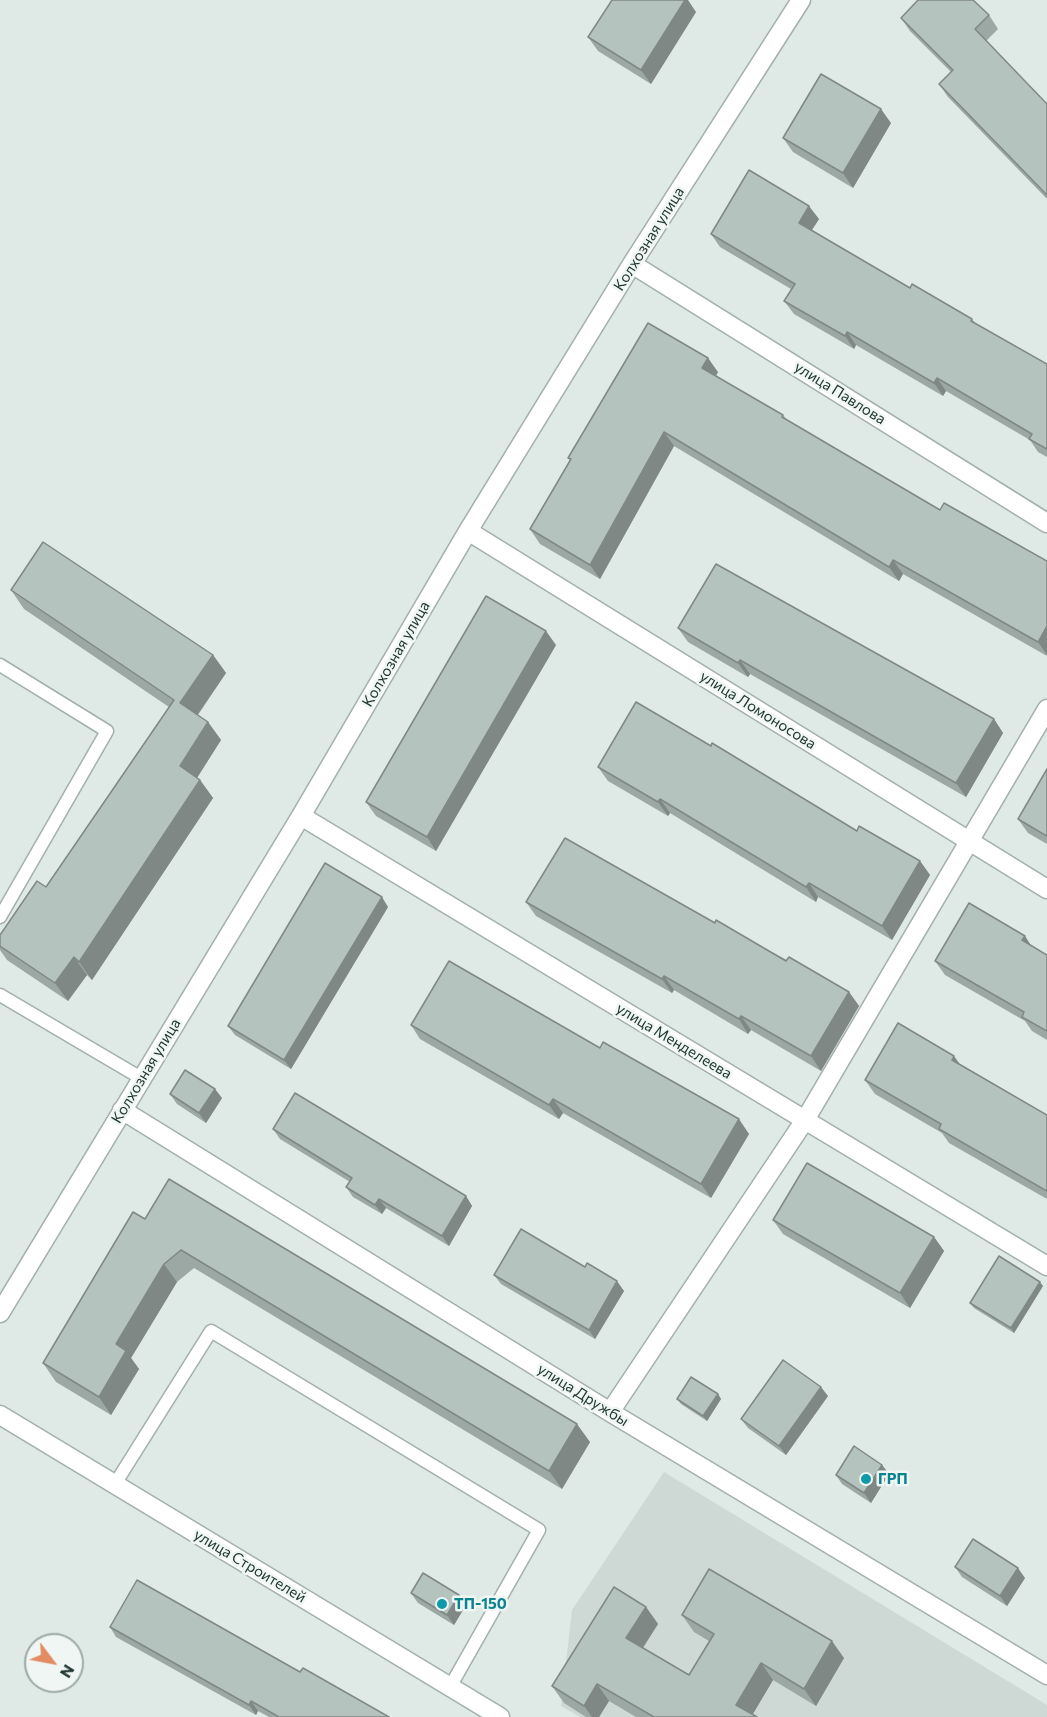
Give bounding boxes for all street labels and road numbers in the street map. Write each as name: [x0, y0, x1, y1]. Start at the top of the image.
street label: Колхозная улица: [610, 184, 688, 294]
street label: улица Павлова: [791, 358, 889, 428]
street label: Колхозная улица: [358, 598, 434, 710]
street label: улица Ломоносова: [697, 667, 819, 753]
street label: улица Менделеева: [613, 999, 735, 1083]
street label: Колхозная улица: [108, 1015, 184, 1127]
street label: улица Дружбы: [534, 1360, 632, 1430]
street label: улица Строителей: [191, 1525, 309, 1607]

